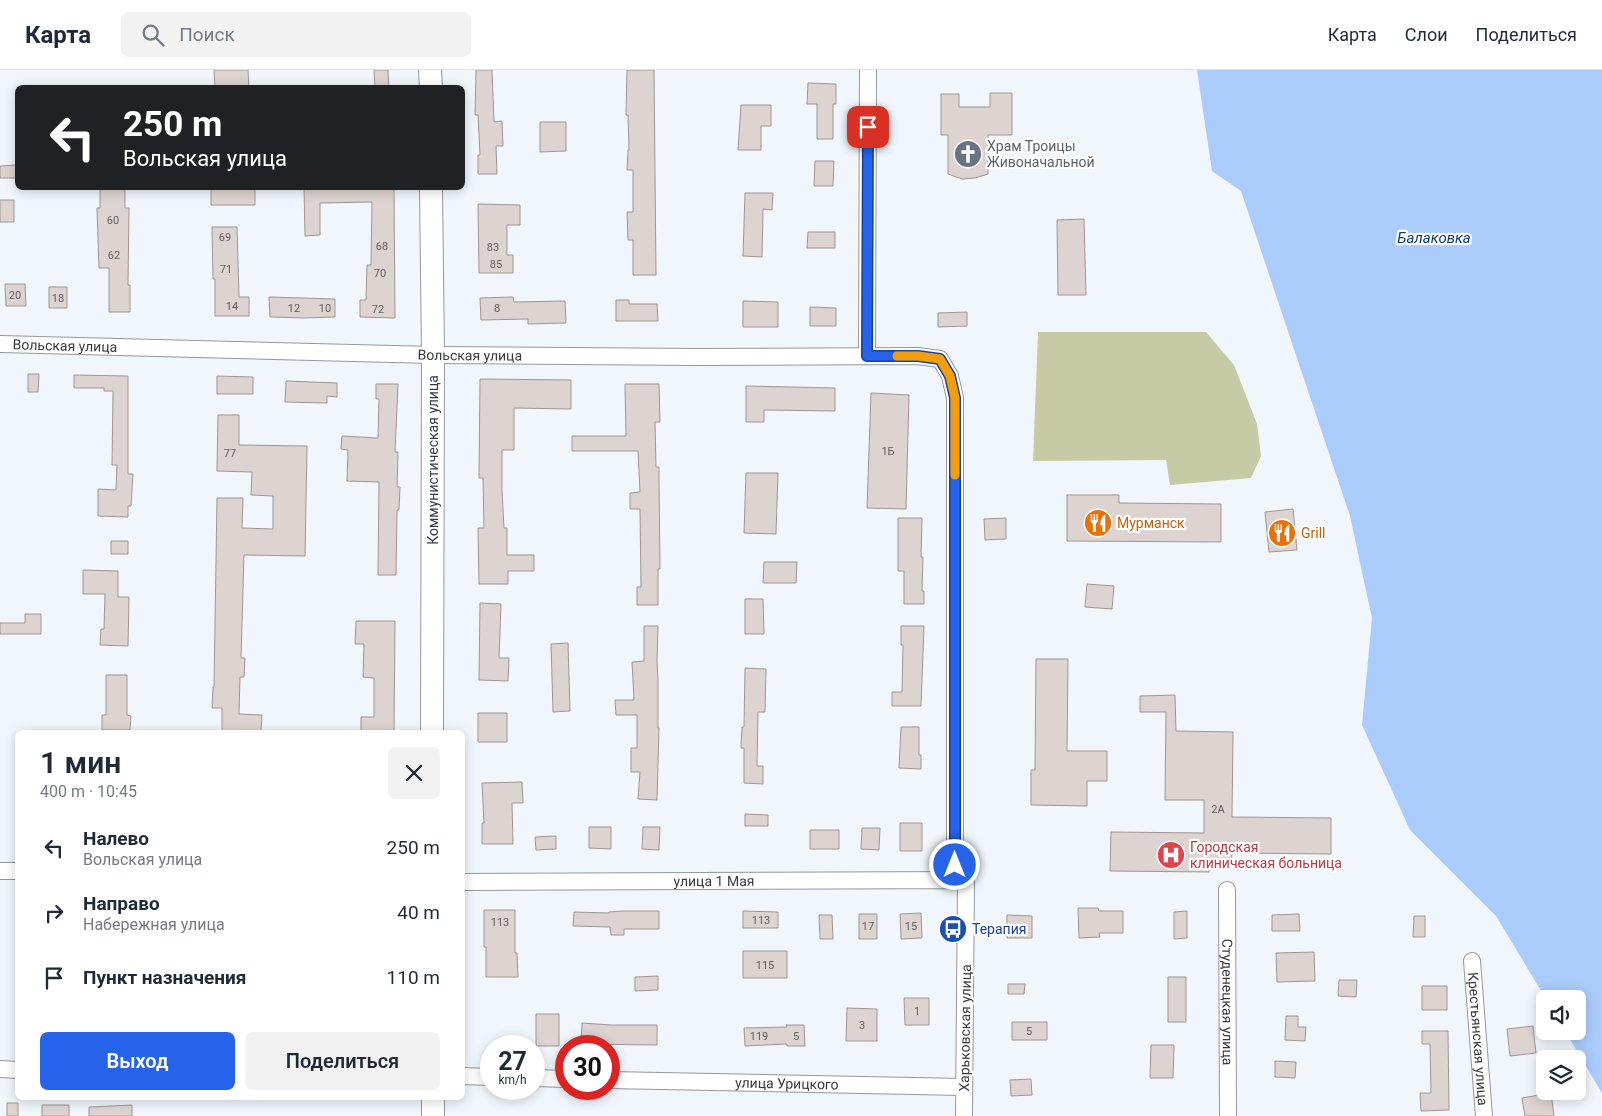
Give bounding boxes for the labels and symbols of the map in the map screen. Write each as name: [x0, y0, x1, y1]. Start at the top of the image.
pin: [847, 106, 889, 148]
place label: Храм Троицы Живоначальной: [987, 138, 1095, 170]
church icon: Храм Троицы Живоначальной: [953, 139, 983, 169]
house number: 60: [107, 214, 119, 227]
water label: Балаковка: [1397, 229, 1471, 247]
house number: 69: [219, 231, 231, 244]
house number: 68: [376, 240, 388, 253]
house number: 83: [487, 241, 499, 254]
house number: 62: [108, 249, 120, 262]
house number: 85: [490, 258, 502, 271]
house number: 71: [220, 263, 232, 276]
house number: 70: [374, 267, 386, 280]
house number: 20: [9, 289, 21, 302]
house number: 18: [52, 292, 64, 305]
house number: 14: [226, 300, 238, 313]
house number: 12: [288, 302, 300, 315]
house number: 10: [319, 302, 331, 315]
house number: 8: [494, 302, 500, 315]
house number: 72: [372, 303, 384, 316]
street label: Вольская улица: [13, 336, 117, 355]
street label: Вольская улица: [417, 347, 522, 364]
street label: Коммунистическая улица: [425, 375, 441, 545]
house number: 1Б: [881, 445, 895, 458]
house number: 77: [224, 447, 236, 460]
restaurant icon: Мурманск: [1083, 508, 1113, 538]
place label: Мурманск: [1117, 515, 1185, 531]
restaurant icon: Grill: [1267, 518, 1297, 548]
place label: Grill: [1301, 525, 1326, 541]
house number: 2А: [1211, 803, 1226, 816]
position arrow: [928, 838, 980, 890]
place label: Городская клиническая больница: [1190, 839, 1342, 871]
hospital icon: Городская клиническая больница: [1156, 840, 1186, 870]
street label: улица 1 Мая: [674, 873, 754, 889]
house number: 113: [752, 914, 770, 927]
bus stop icon: Терапия: [938, 914, 968, 944]
house number: 113: [491, 916, 509, 929]
house number: 17: [862, 920, 874, 933]
house number: 15: [905, 920, 917, 933]
place label: Терапия: [972, 921, 1026, 937]
street label: Студенецкая улица: [1219, 939, 1236, 1065]
house number: 115: [756, 959, 774, 972]
street label: Харьковская улица: [956, 964, 974, 1092]
street label: Крестьянская улица: [1465, 971, 1491, 1106]
house number: 1: [914, 1005, 920, 1018]
house number: 3: [859, 1019, 865, 1032]
house number: 5: [1026, 1025, 1032, 1038]
house number: 119: [750, 1030, 768, 1043]
house number: 5: [793, 1030, 799, 1043]
speed limit sign: 30: [555, 1035, 620, 1100]
street label: улица Урицкого: [735, 1074, 839, 1093]

